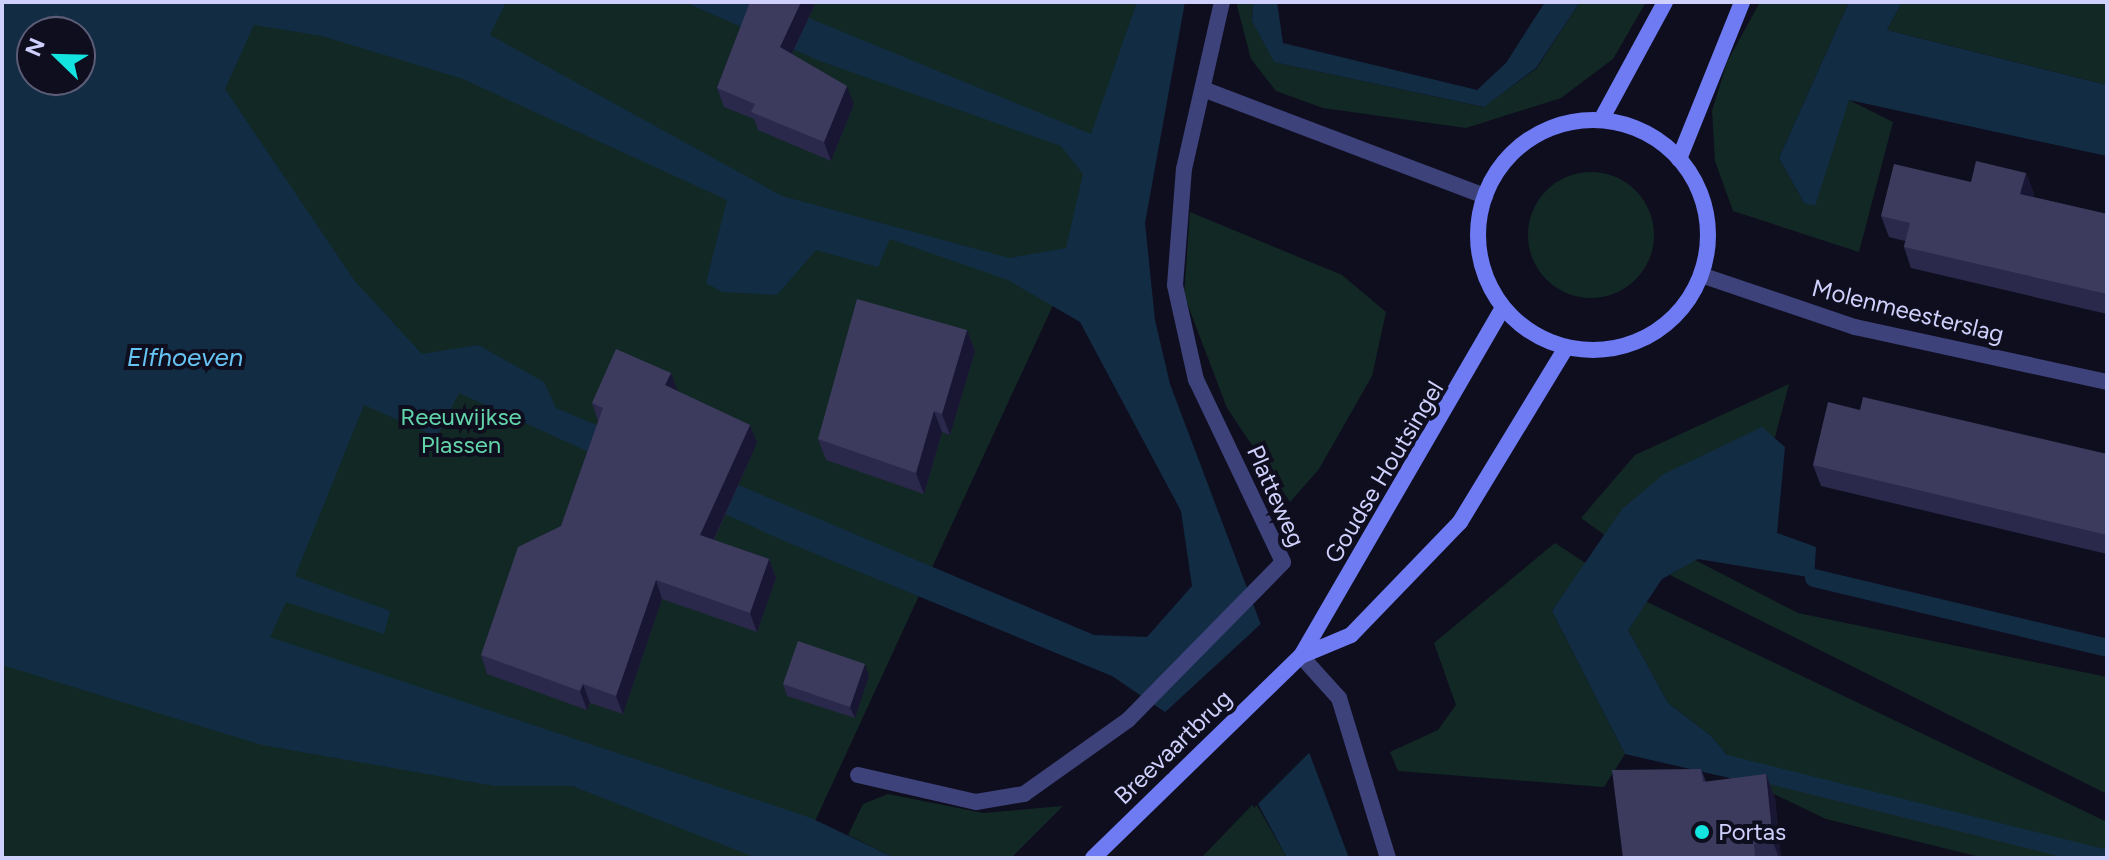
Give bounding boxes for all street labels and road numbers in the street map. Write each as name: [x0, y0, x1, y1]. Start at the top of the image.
street label: Molenmeesterslag: [1809, 273, 2007, 349]
street label: Goudse Houtsingel: [1318, 376, 1450, 568]
street label: Platteweg: [1241, 441, 1311, 551]
street label: Breevaartbrug: [1108, 684, 1238, 810]

